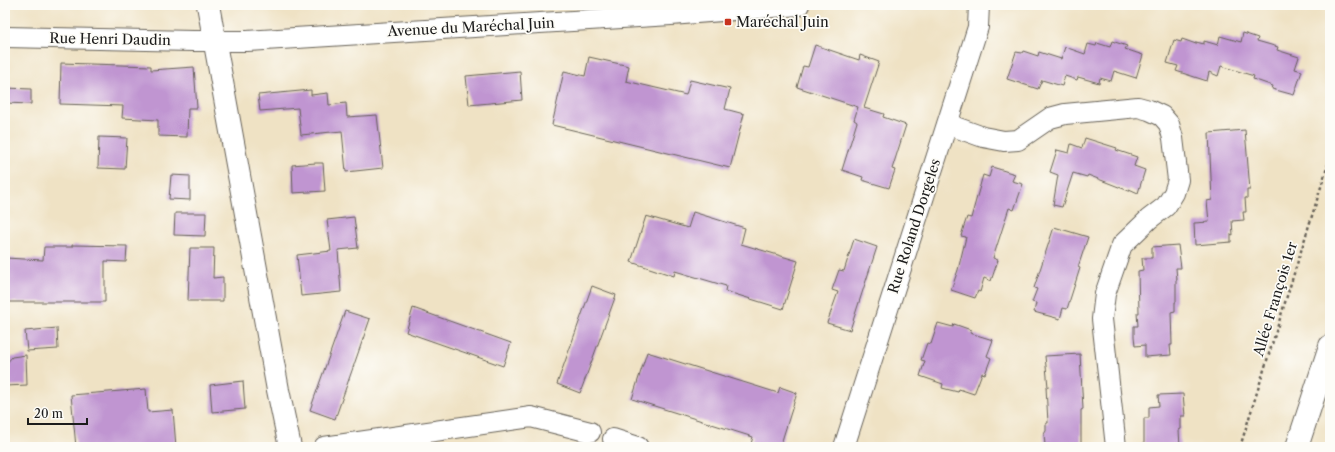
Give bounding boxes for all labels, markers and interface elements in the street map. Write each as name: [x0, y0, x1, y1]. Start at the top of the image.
place label: Maréchal Juin: [736, 13, 829, 31]
street label: Avenue du Maréchal Juin: [386, 14, 555, 40]
marker: Maréchal Juin: [723, 17, 733, 27]
street label: Rue Henri Daudin: [49, 29, 171, 49]
street label: Rue Roland Dorgeles: [884, 156, 944, 296]
street label: Allée François 1er: [1249, 239, 1301, 359]
scale bar: [28, 400, 87, 426]
text: 20 m: [34, 406, 63, 421]

